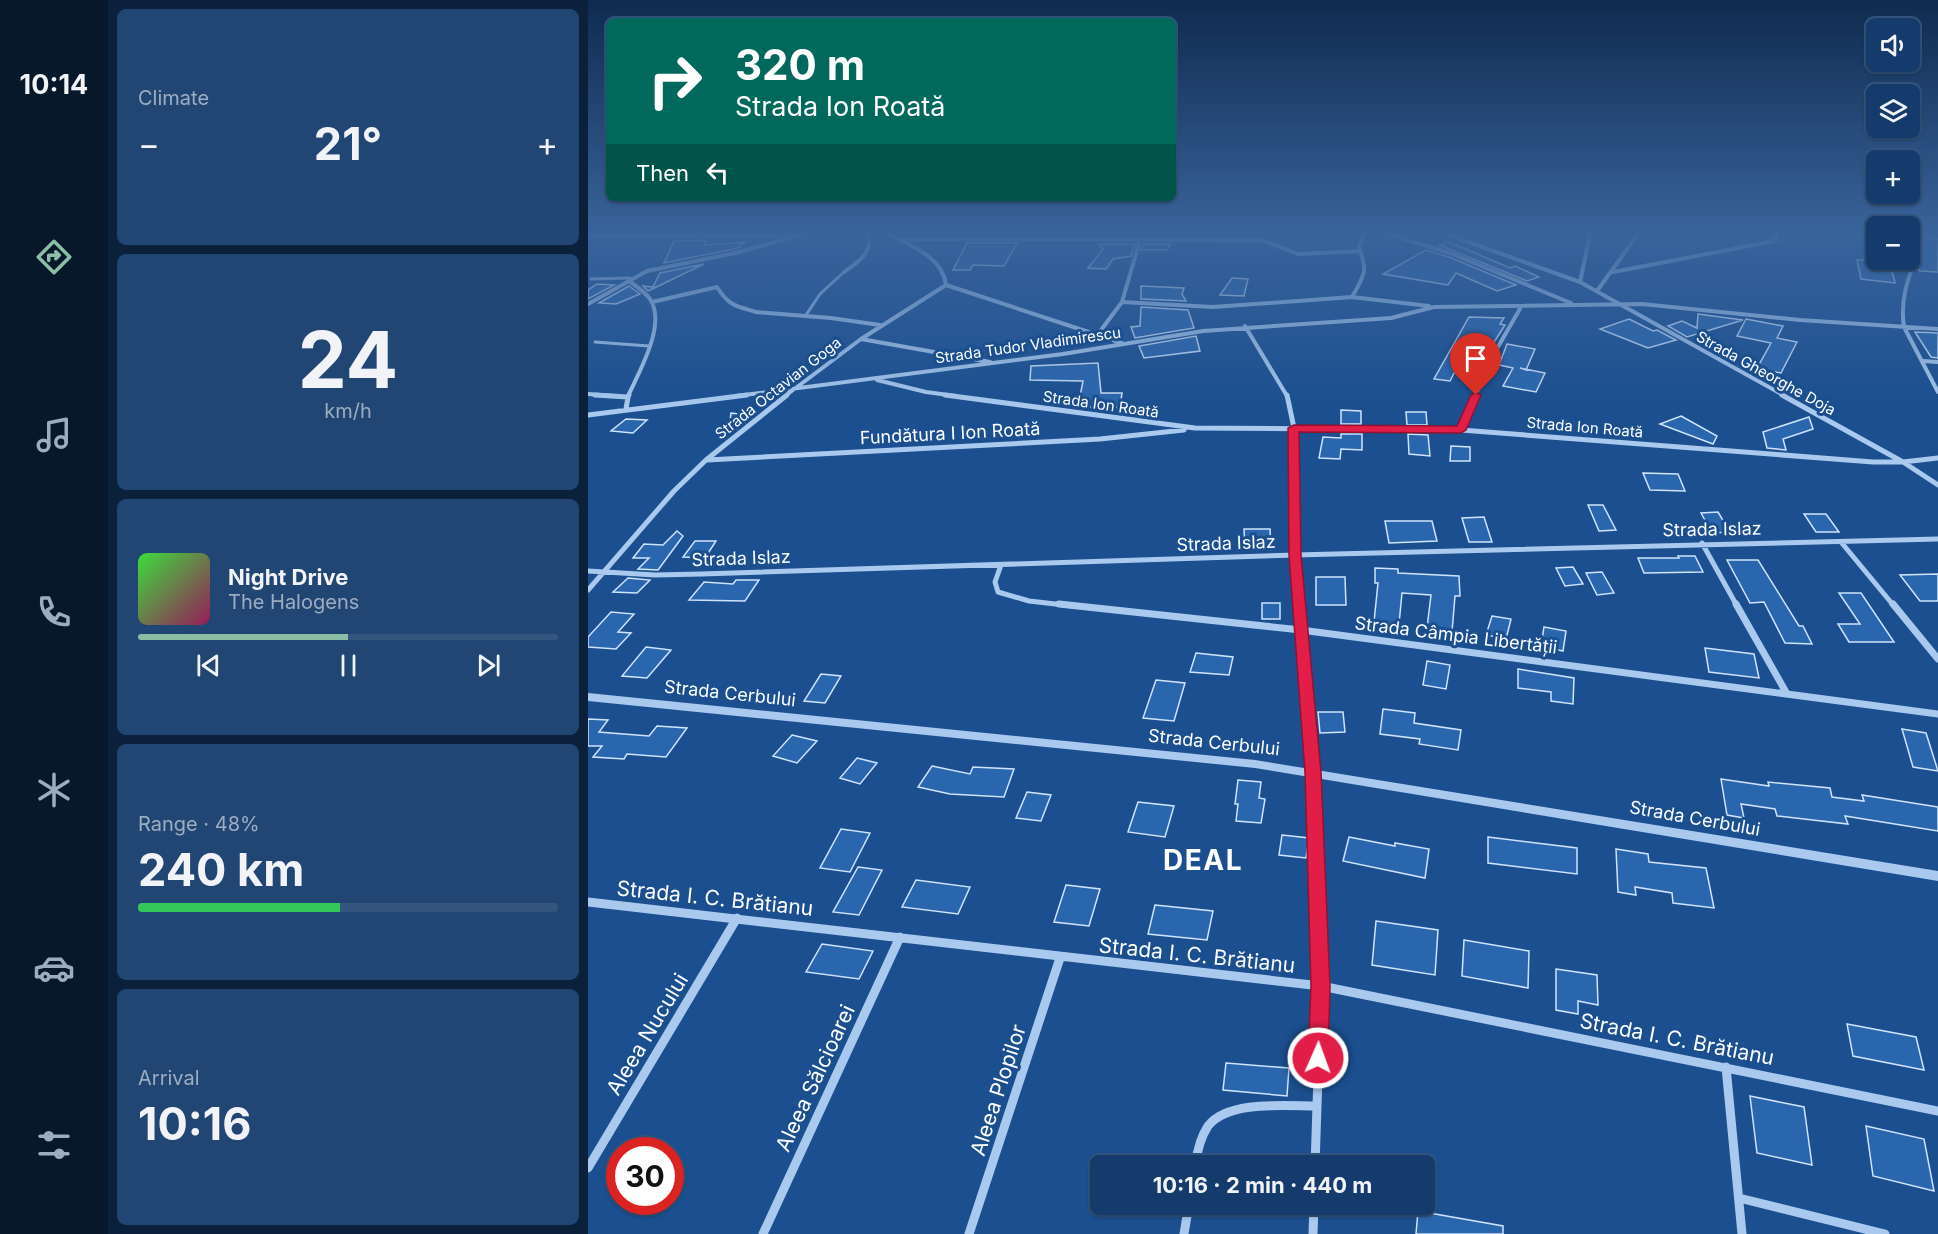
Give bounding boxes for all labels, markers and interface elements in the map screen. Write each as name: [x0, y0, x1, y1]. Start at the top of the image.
map controls: [1866, 18, 1920, 270]
button: sound: [1866, 18, 1920, 72]
text: 320 m: [735, 39, 865, 90]
icon: right: [636, 42, 714, 120]
text: 10:14: [20, 68, 88, 101]
button: layers: [1866, 84, 1920, 138]
text: Climate: [138, 86, 209, 110]
text: Strada Ion Roată: [735, 90, 945, 123]
text: 21°: [314, 116, 382, 171]
text: −: [138, 124, 160, 164]
text: +: [536, 124, 558, 164]
button: +: [1866, 150, 1920, 204]
icon: left: [701, 156, 734, 189]
text: Then: [636, 160, 689, 186]
button: −: [1866, 216, 1920, 270]
icon: directions: [33, 236, 75, 278]
text: 24: [298, 312, 398, 407]
street label: Strada Tudor Vladimirescu: [934, 323, 1122, 367]
street label: Strada Gheorghe Doja: [1693, 327, 1839, 419]
street label: Strada Octavian Goga: [711, 333, 845, 443]
pin: [1450, 333, 1501, 395]
icon: arrive: [1459, 342, 1492, 375]
street label: Strada Ion Roată: [1042, 386, 1160, 422]
text: km/h: [324, 399, 372, 423]
street label: Strada Ion Roată: [1526, 412, 1644, 442]
icon: music: [33, 414, 75, 456]
street label: Fundătura I Ion Roată: [859, 418, 1041, 448]
street label: Strada Islaz: [1662, 518, 1762, 540]
street label: Strada Islaz: [1176, 531, 1276, 555]
street label: Strada Islaz: [691, 546, 791, 570]
text: Night Drive: [228, 564, 348, 590]
text: The Halogens: [228, 590, 359, 614]
icon: phone: [33, 591, 75, 633]
street label: Strada Câmpia Libertății: [1353, 612, 1558, 659]
icon: previous: [192, 649, 225, 682]
icon: pause: [332, 649, 365, 682]
icon: next: [472, 649, 505, 682]
street label: Strada Cerbului: [663, 676, 797, 710]
street label: Strada Cerbului: [1147, 725, 1281, 759]
icon: climate: [33, 769, 75, 811]
street label: Strada Cerbului: [1628, 796, 1762, 840]
text: Range · 48%: [138, 812, 260, 836]
text: 240 km: [138, 842, 304, 897]
district label: DEAL: [1163, 843, 1243, 877]
street label: Strada I. C. Brătianu: [615, 875, 815, 921]
street label: Strada I. C. Brătianu: [1097, 932, 1297, 978]
icon: car: [33, 947, 75, 989]
street label: Aleea Nucului: [601, 969, 693, 1099]
street label: Aleea Sălcioarei: [770, 1001, 860, 1155]
street label: Strada I. C. Brătianu: [1578, 1008, 1776, 1070]
street label: Aleea Plopilor: [965, 1021, 1031, 1159]
position arrow: [1286, 1026, 1350, 1090]
text: Arrival: [138, 1066, 200, 1090]
text: 10:16: [138, 1096, 251, 1151]
icon: filters: [33, 1124, 75, 1166]
speed limit sign: 30: [606, 1137, 684, 1215]
text: 10:16 · 2 min · 440 m: [1153, 1172, 1372, 1198]

